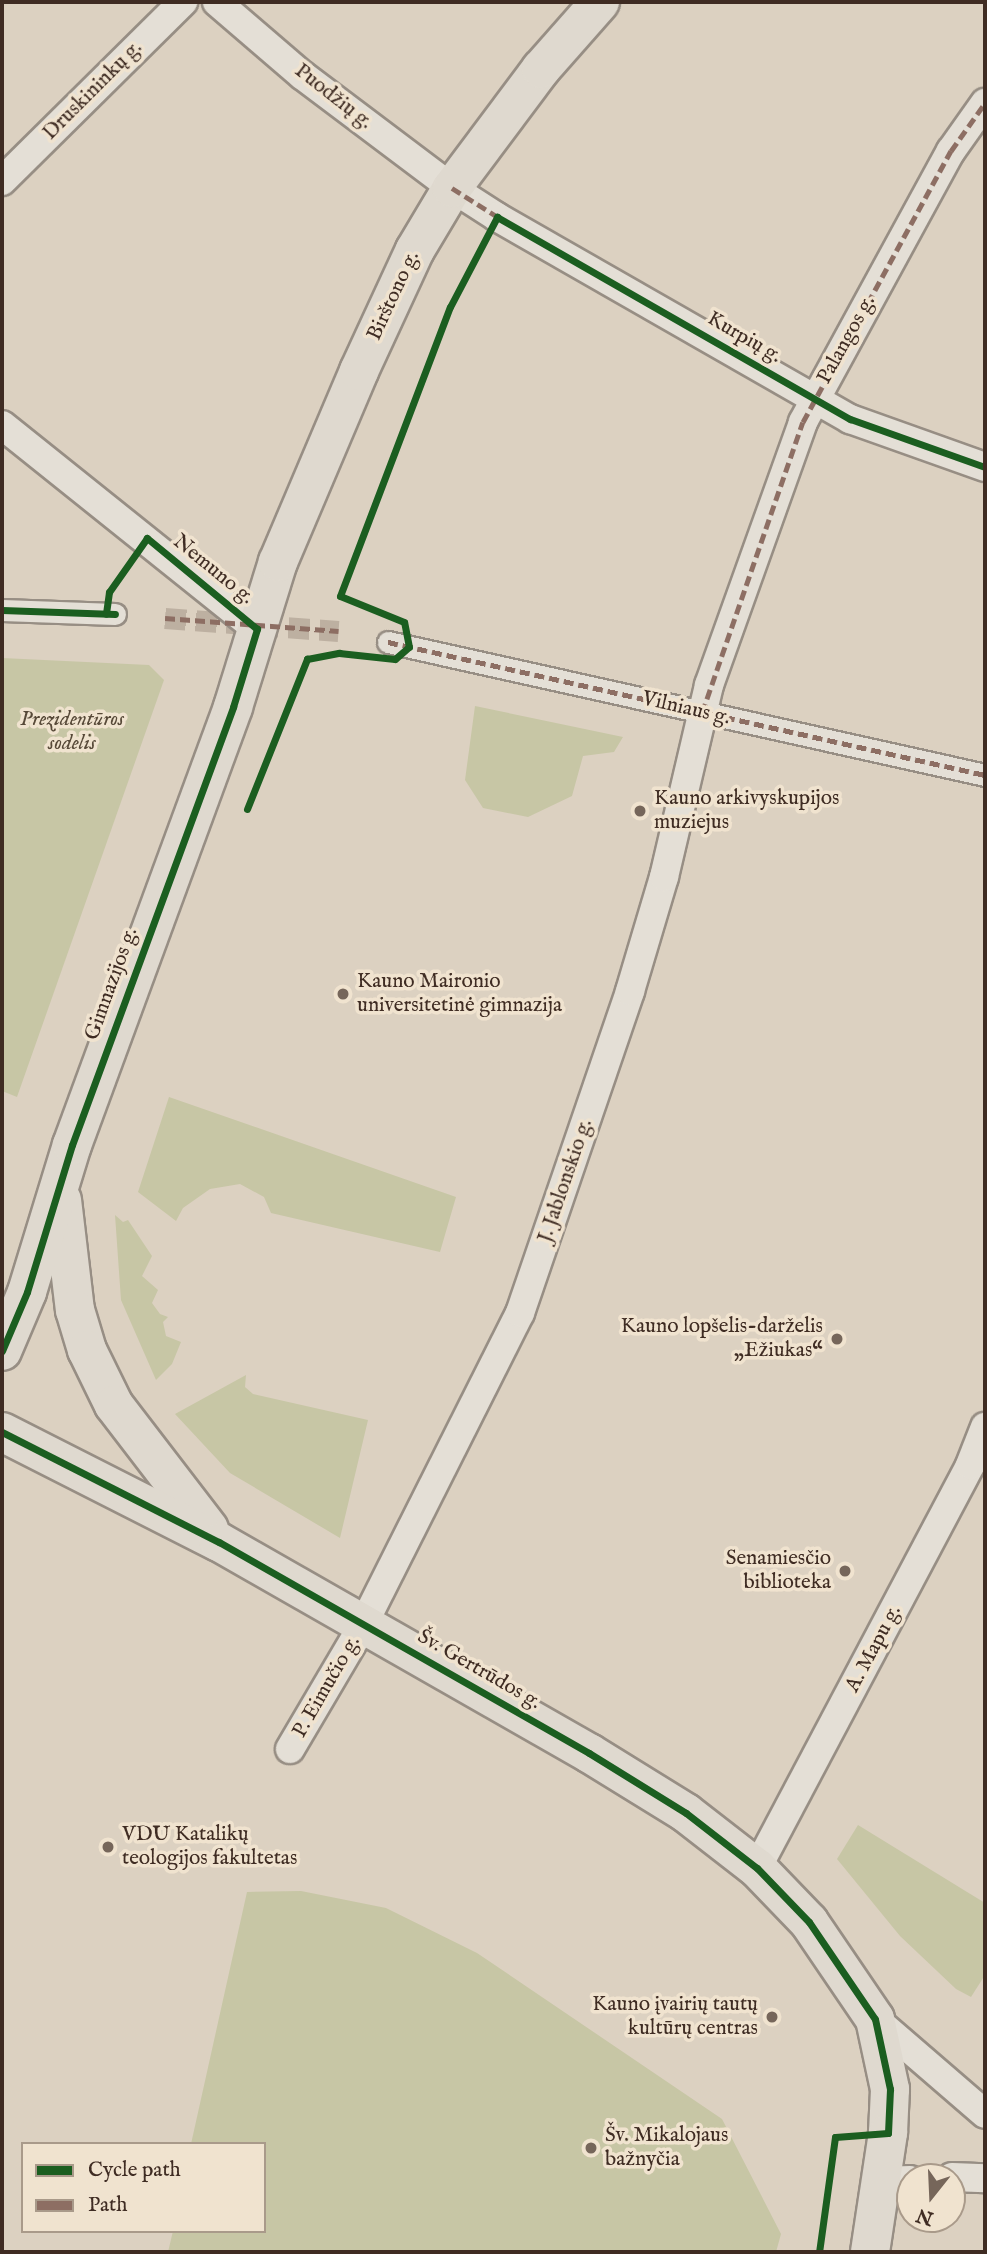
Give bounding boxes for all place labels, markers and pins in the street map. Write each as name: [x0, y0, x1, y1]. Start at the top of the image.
place label: Kauno arkivyskupijos muziejus: [654, 786, 839, 836]
marker: Kauno arkivyskupijos muziejus: [632, 803, 648, 819]
place label: Kauno Maironio universitetinė gimnazija: [357, 969, 562, 1019]
marker: Kauno Maironio universitetinė gimnazija: [335, 986, 351, 1002]
place label: Kauno lopšelis-darželis „Ežiukas“: [621, 1314, 823, 1364]
marker: Kauno lopšelis-darželis „Ežiukas“: [829, 1331, 845, 1347]
place label: Senamiesčio biblioteka: [726, 1546, 831, 1596]
marker: Senamiesčio biblioteka: [837, 1563, 853, 1579]
place label: VDU Katalikų teologijos fakultetas: [122, 1822, 297, 1872]
marker: VDU Katalikų teologijos fakultetas: [100, 1839, 116, 1855]
place label: Kauno įvairių tautų kultūrų centras: [592, 1992, 758, 2042]
marker: Kauno įvairių tautų kultūrų centras: [764, 2009, 780, 2025]
place label: Šv. Mikalojaus bažnyčia: [605, 2123, 728, 2173]
marker: Šv. Mikalojaus bažnyčia: [583, 2140, 599, 2156]

